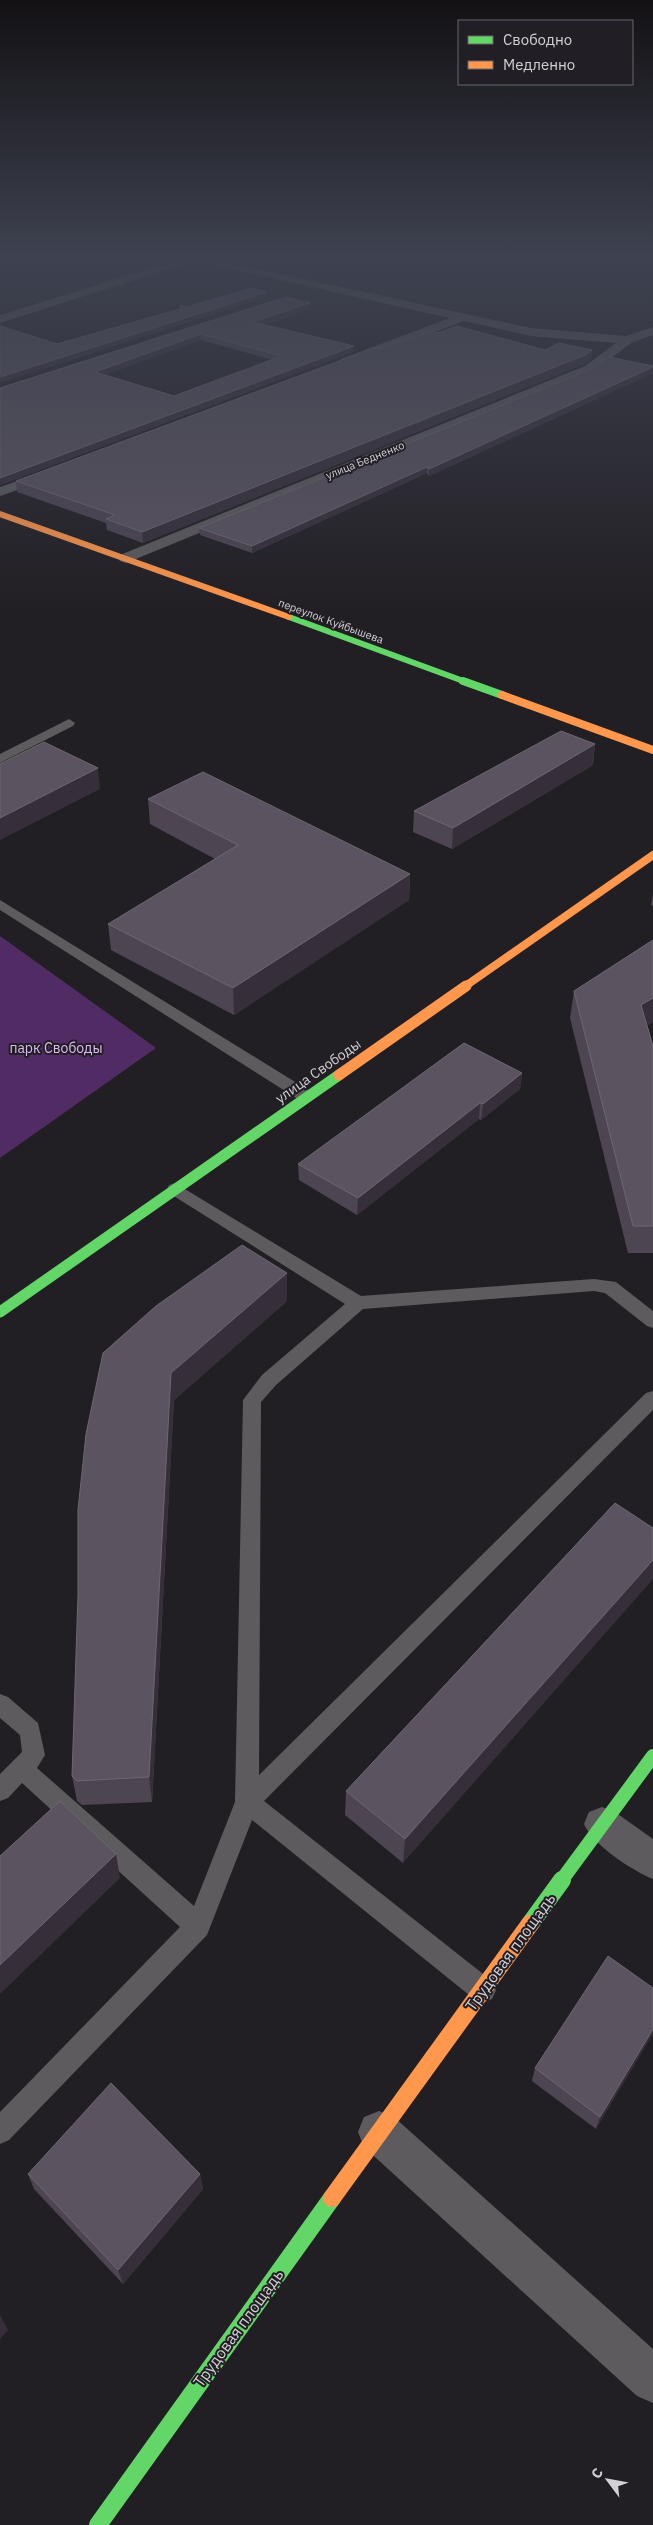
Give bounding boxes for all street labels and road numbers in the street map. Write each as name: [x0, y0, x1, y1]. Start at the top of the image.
street label: улица Бедненко: [324, 438, 406, 482]
street label: переулок Куйбышева: [276, 595, 386, 647]
street label: улица Свободы: [272, 1035, 364, 1107]
street label: Трудовая площадь: [461, 1889, 559, 2015]
street label: Трудовая площадь: [189, 2265, 287, 2391]

